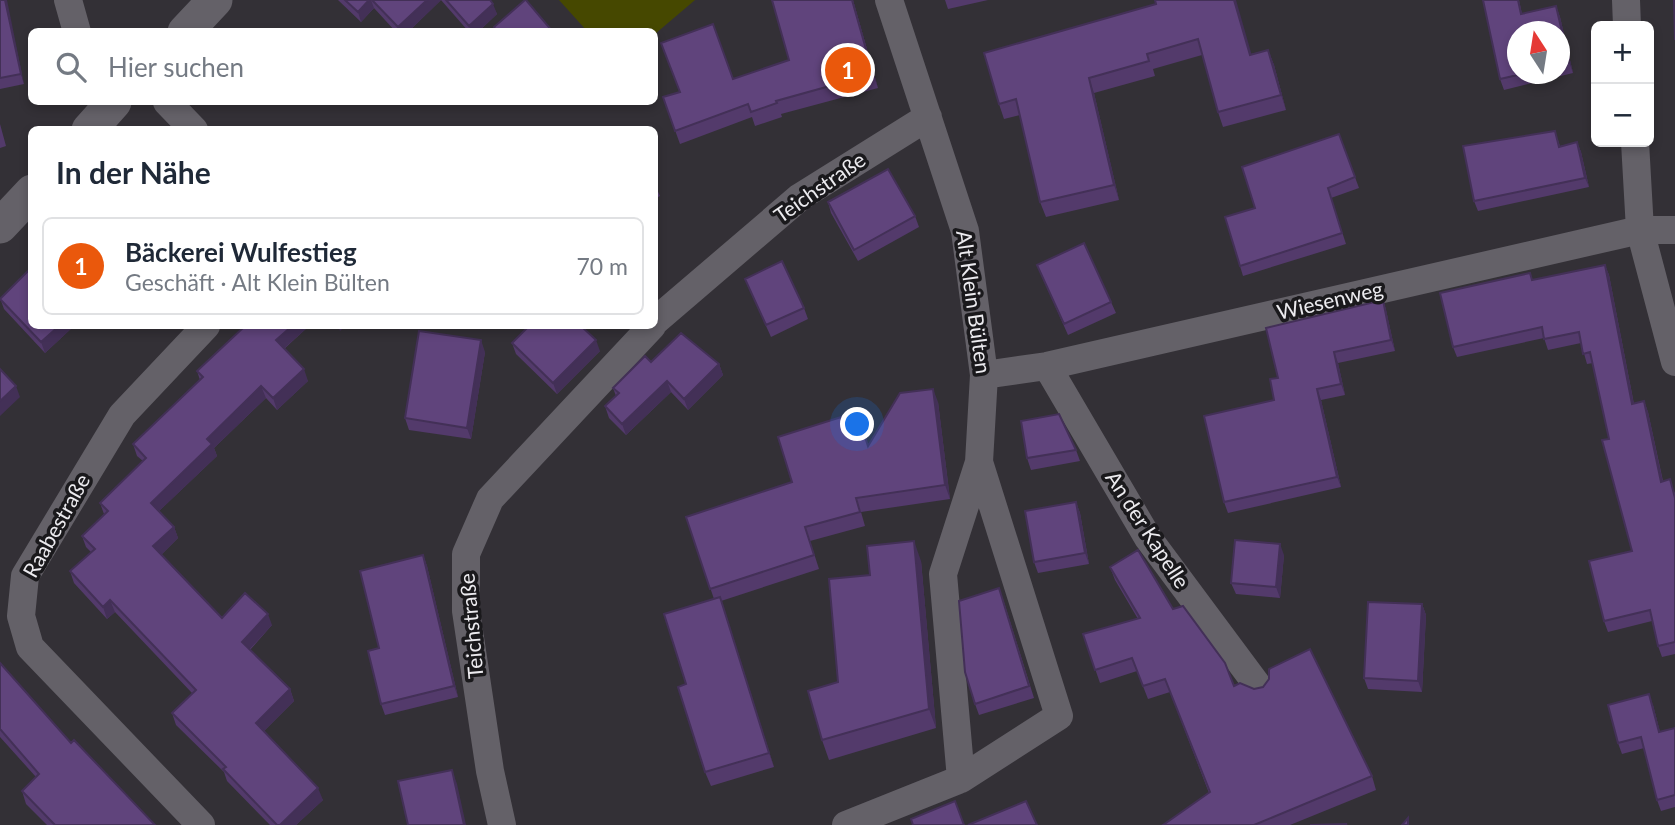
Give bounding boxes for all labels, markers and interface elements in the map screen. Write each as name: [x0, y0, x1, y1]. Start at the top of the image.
north arrow: [1507, 21, 1570, 84]
map controls: [1591, 21, 1654, 147]
button: +: [1591, 21, 1654, 84]
search box: [28, 28, 658, 105]
pin: 1: [825, 44, 871, 96]
icon: search: [52, 48, 90, 86]
text: Hier suchen: [108, 51, 244, 83]
button: −: [1591, 84, 1654, 147]
street label: Teichstraße: [769, 146, 870, 227]
text: In der Nähe: [56, 154, 211, 190]
street label: Alt Klein Bülten: [952, 229, 997, 375]
text: Bäckerei Wulfestieg: [125, 236, 357, 268]
text: 1: [74, 252, 88, 280]
text: 70 m: [577, 252, 628, 280]
text: Geschäft · Alt Klein Bülten: [125, 268, 390, 296]
street label: Wiesenweg: [1274, 275, 1385, 324]
your location: [840, 407, 874, 441]
street label: An der Kapelle: [1101, 466, 1195, 593]
street label: Raabestraße: [17, 469, 94, 581]
street label: Teichstraße: [453, 572, 488, 680]

